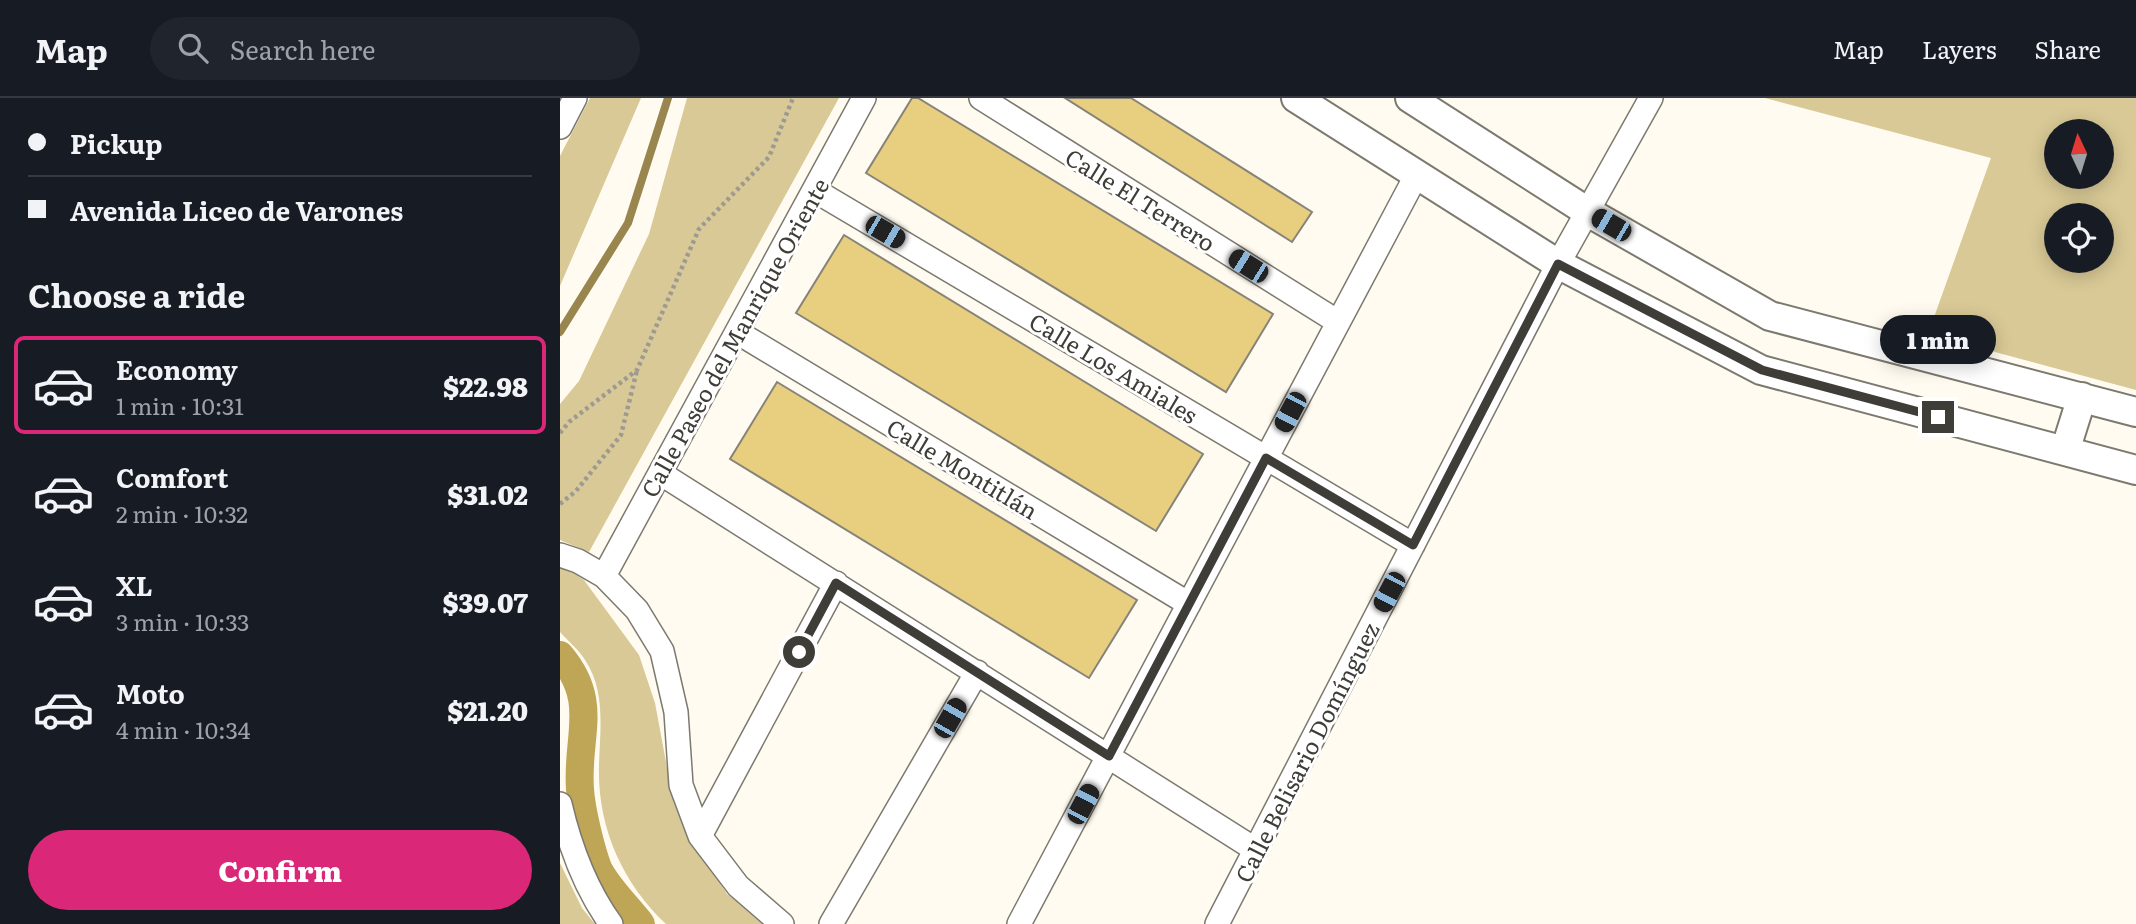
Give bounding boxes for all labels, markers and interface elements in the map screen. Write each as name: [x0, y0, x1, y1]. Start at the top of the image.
search box: [150, 17, 640, 80]
text: Map: [35, 24, 108, 73]
icon: search: [174, 29, 212, 67]
text: Search here: [230, 29, 376, 68]
text: Map: [1833, 31, 1884, 66]
text: Layers: [1922, 31, 1996, 66]
text: Share: [2034, 31, 2101, 66]
north arrow: [2044, 119, 2114, 189]
map controls: [2044, 119, 2114, 273]
text: Pickup: [70, 123, 162, 162]
street label: Calle El Terrero: [1059, 139, 1223, 259]
street label: Calle Paseo del Manrique Oriente: [632, 171, 836, 503]
text: Avenida Liceo de Varones: [70, 190, 403, 229]
button: locate: [2044, 203, 2114, 273]
car: [1588, 205, 1635, 245]
car: [862, 212, 909, 252]
car: [1225, 246, 1272, 286]
text: Choose a ride: [28, 270, 245, 318]
street label: Calle Los Amiales: [1023, 303, 1205, 431]
callout: 1 min: [1880, 316, 1996, 364]
text: 1 min: [1907, 322, 1969, 356]
text: Economy: [116, 349, 238, 388]
icon: car: [32, 354, 95, 417]
text: $22.98: [443, 366, 528, 405]
text: 1 min · 10:31: [116, 388, 244, 422]
car: [1271, 389, 1310, 435]
route end: [1922, 401, 1954, 433]
street label: Calle Montitlán: [881, 409, 1045, 527]
text: Comfort: [116, 457, 228, 496]
icon: car: [32, 462, 95, 525]
text: $31.02: [447, 474, 528, 513]
text: 2 min · 10:32: [116, 496, 248, 530]
text: XL: [116, 565, 153, 604]
car: [1370, 569, 1409, 615]
icon: car: [32, 570, 95, 633]
text: $39.07: [443, 582, 528, 621]
text: 3 min · 10:33: [116, 604, 249, 638]
street label: Calle Belisario Domínguez: [1226, 616, 1386, 888]
route start: [783, 636, 815, 668]
text: Moto: [116, 673, 185, 712]
icon: car: [32, 678, 95, 741]
text: $21.20: [447, 690, 528, 729]
car: [931, 695, 970, 741]
text: 4 min · 10:34: [116, 712, 250, 746]
car: [1064, 781, 1103, 827]
button: Confirm: [28, 830, 532, 910]

